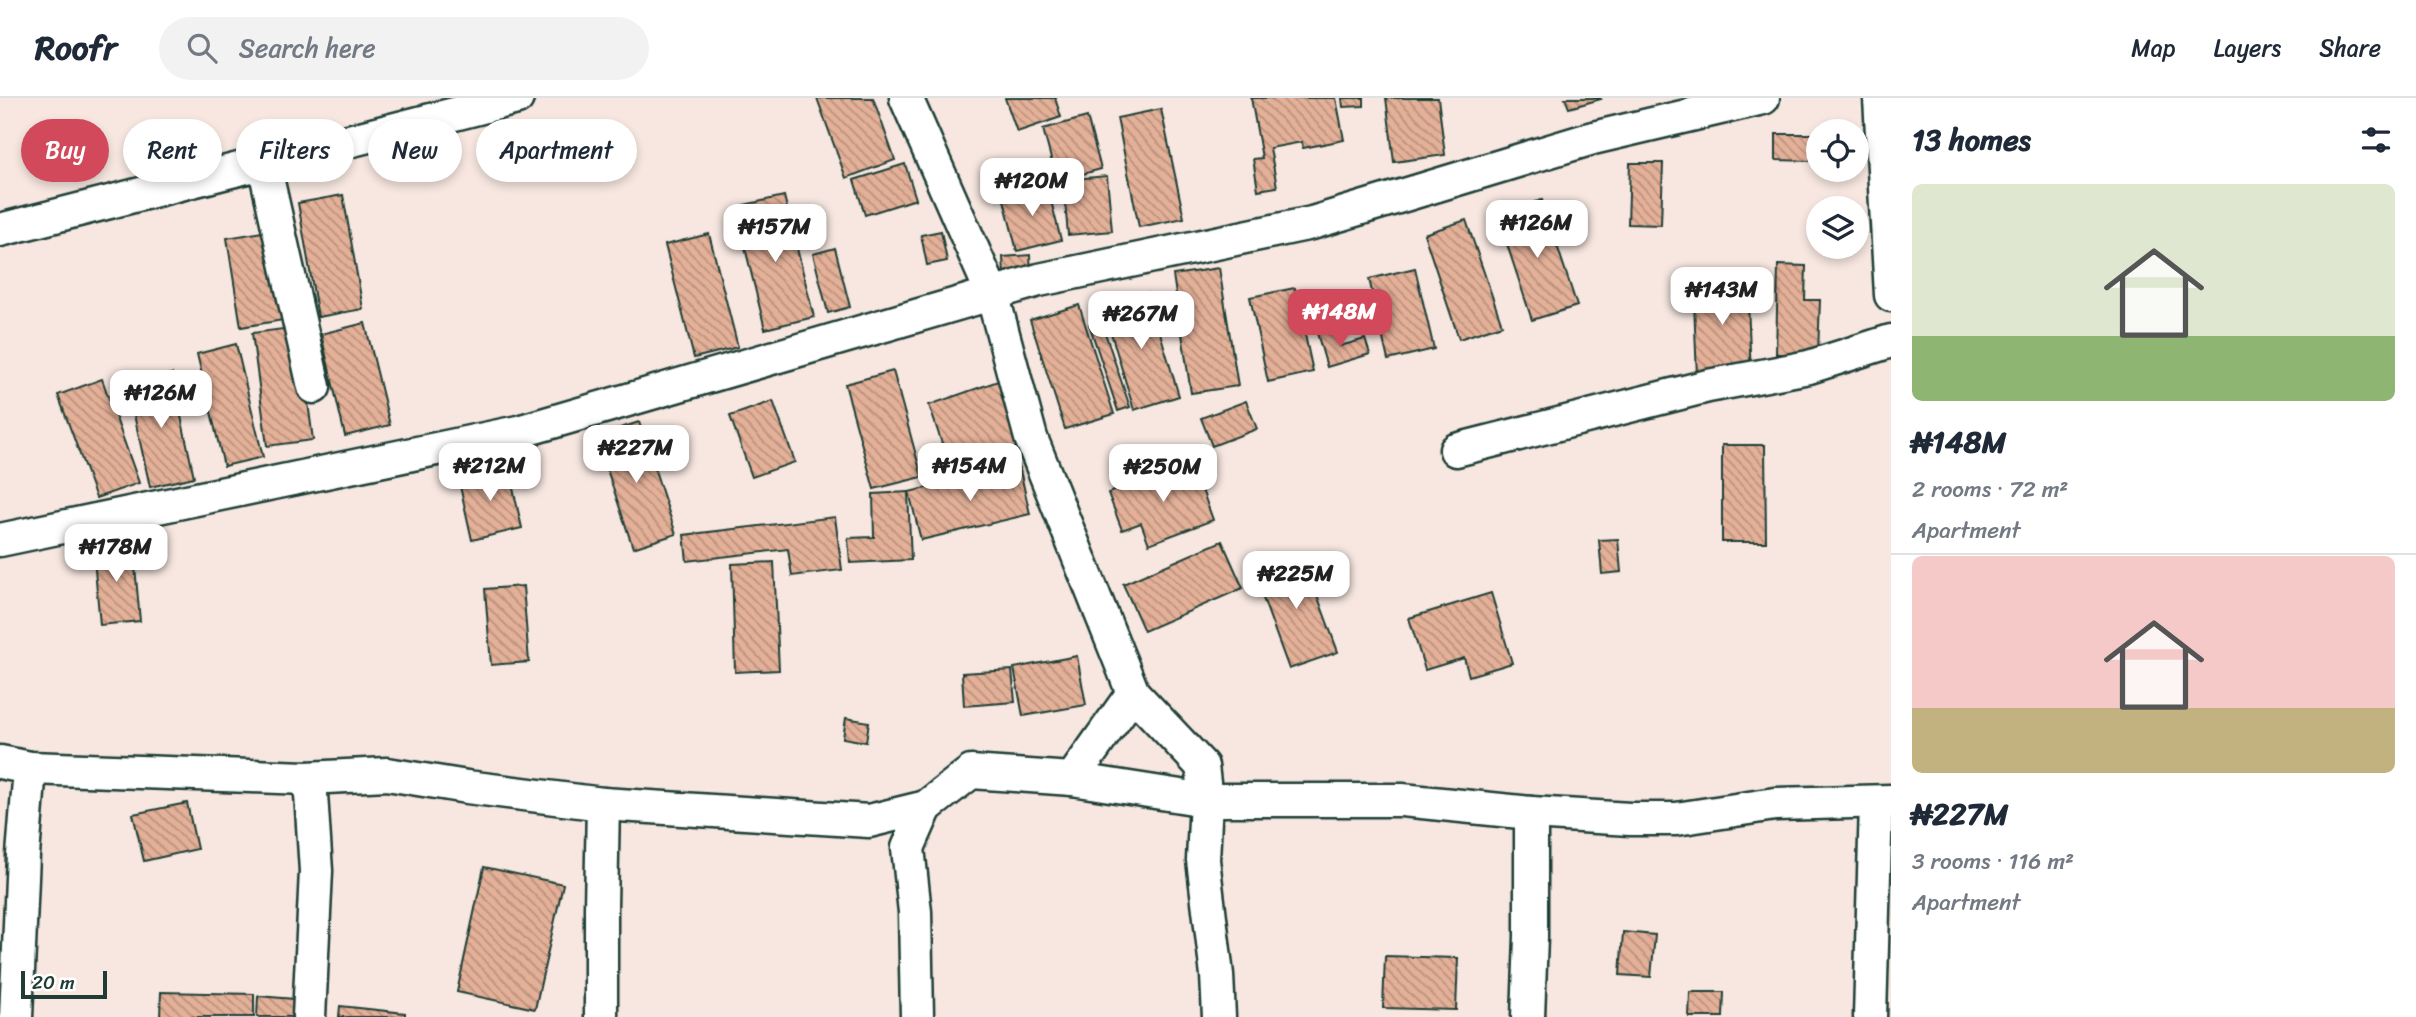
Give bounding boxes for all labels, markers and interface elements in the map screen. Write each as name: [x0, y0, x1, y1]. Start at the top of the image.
search box: [159, 17, 649, 80]
text: Roofr: [35, 19, 117, 77]
text: Search here: [239, 25, 376, 71]
text: Map: [2131, 27, 2176, 69]
text: Layers: [2214, 27, 2281, 69]
text: Share: [2319, 27, 2381, 69]
icon: search: [183, 29, 221, 67]
text: 13 homes: [1912, 113, 2031, 167]
chip: Buy: [21, 119, 109, 182]
chip: Rent: [123, 119, 222, 182]
chip: Filters: [236, 119, 354, 182]
chip: New: [368, 119, 462, 182]
chip: Apartment: [476, 119, 637, 182]
map controls: [1806, 119, 1869, 259]
button: locate: [1806, 119, 1869, 182]
icon: filters: [2357, 121, 2395, 159]
pin: ₦120M: [983, 158, 1081, 218]
text: ₦120M: [996, 160, 1068, 201]
button: layers: [1806, 196, 1869, 259]
pin: ₦126M: [1488, 200, 1586, 260]
text: ₦126M: [1502, 202, 1572, 243]
pin: ₦157M: [726, 204, 824, 264]
text: ₦157M: [739, 206, 811, 247]
icon: home: [2091, 230, 2217, 356]
pin: ₦143M: [1673, 268, 1771, 327]
text: ₦143M: [1687, 269, 1757, 310]
pin: ₦148M: [1291, 289, 1389, 349]
text: ₦148M: [1304, 291, 1376, 332]
pin: ₦267M: [1092, 292, 1190, 351]
text: ₦267M: [1104, 293, 1178, 334]
pin: ₦126M: [112, 370, 210, 430]
text: ₦126M: [126, 372, 196, 413]
text: ₦148M: [1912, 415, 2006, 469]
pin: ₦227M: [587, 426, 685, 485]
text: ₦227M: [599, 427, 673, 468]
pin: ₦212M: [441, 444, 539, 503]
pin: ₦154M: [921, 444, 1019, 503]
pin: ₦250M: [1114, 444, 1212, 504]
text: ₦212M: [455, 445, 525, 486]
text: ₦154M: [934, 445, 1006, 486]
text: ₦250M: [1125, 446, 1201, 487]
text: 2 rooms · 72 m²: [1912, 469, 2068, 510]
text: Apartment: [1912, 510, 2021, 551]
pin: ₦178M: [67, 524, 165, 584]
text: ₦178M: [81, 526, 151, 567]
pin: ₦225M: [1247, 552, 1345, 611]
text: ₦225M: [1259, 553, 1333, 594]
icon: home: [2091, 602, 2217, 728]
text: ₦227M: [1912, 787, 2008, 841]
text: 3 rooms · 116 m²: [1912, 841, 2074, 882]
text: Apartment: [1912, 882, 2021, 923]
text: 20 m: [32, 966, 75, 999]
scale bar: [21, 968, 107, 1000]

